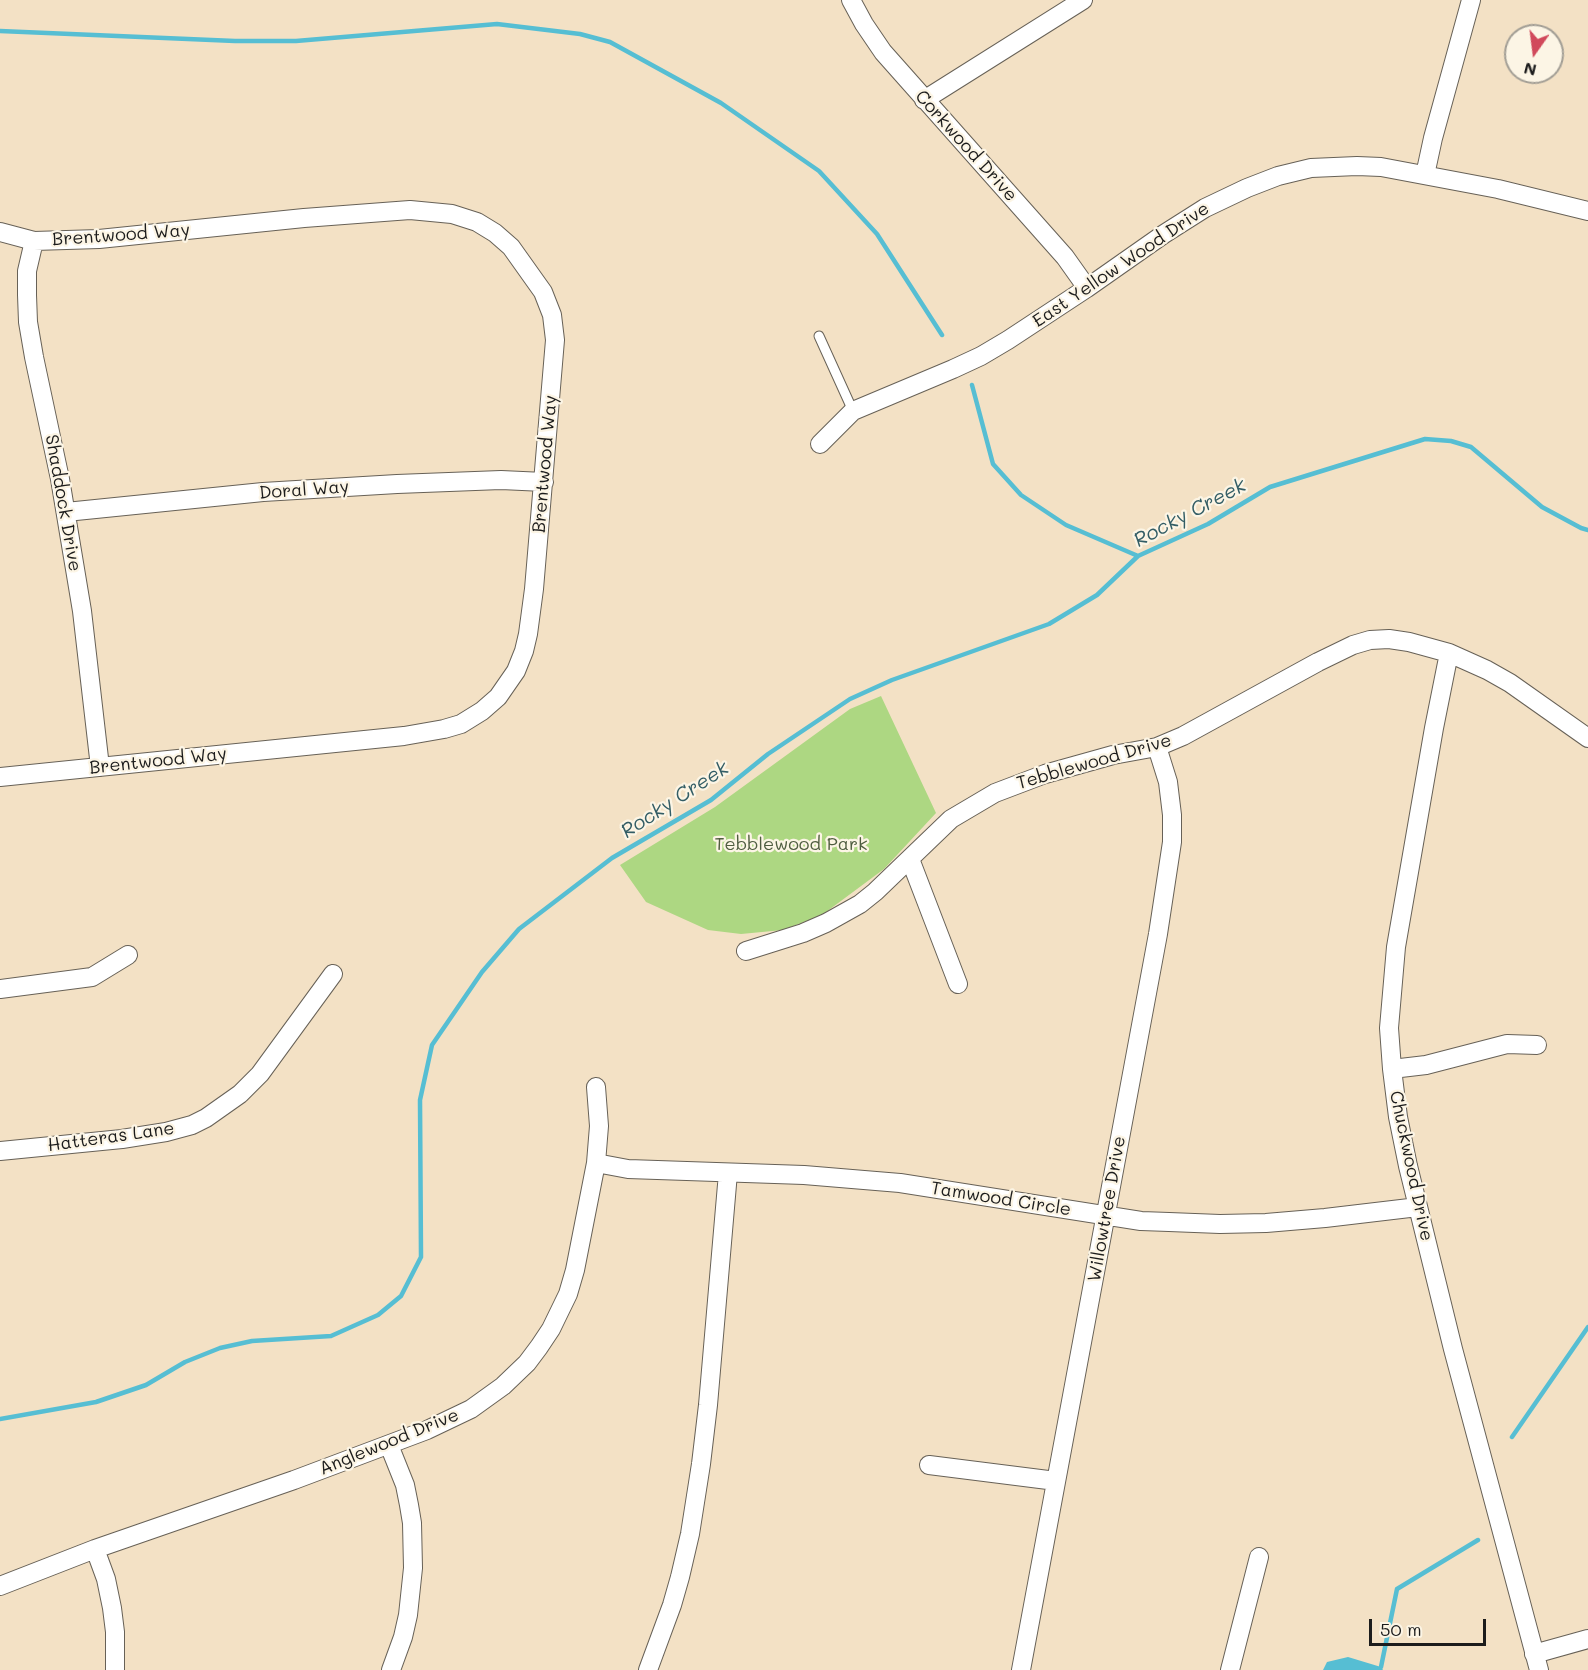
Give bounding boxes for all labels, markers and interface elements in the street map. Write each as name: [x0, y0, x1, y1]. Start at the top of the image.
north arrow: [1504, 24, 1564, 84]
text: N: [1522, 58, 1538, 82]
street label: Corkwood Drive: [910, 86, 1022, 206]
street label: East Yellow Wood Drive: [1029, 198, 1213, 332]
street label: Brentwood Way: [51, 219, 191, 251]
street label: Brentwood Way: [528, 394, 562, 534]
street label: Shaddock Drive: [40, 433, 86, 573]
water label: Rocky Creek: [1130, 473, 1250, 553]
street label: Doral Way: [258, 476, 350, 504]
street label: Tebblewood Drive: [1014, 730, 1174, 794]
street label: Brentwood Way: [88, 743, 228, 779]
water label: Rocky Creek: [617, 756, 733, 844]
park label: Tebblewood Park: [714, 833, 868, 855]
street label: Chuckwood Drive: [1385, 1089, 1437, 1243]
street label: Hatteras Lane: [46, 1117, 176, 1157]
street label: Willowtree Drive: [1084, 1134, 1130, 1284]
street label: Tamwood Circle: [929, 1177, 1073, 1221]
street label: Anglewood Drive: [316, 1404, 462, 1480]
scale bar: [1372, 1607, 1489, 1645]
text: 50 m: [1380, 1617, 1422, 1641]

